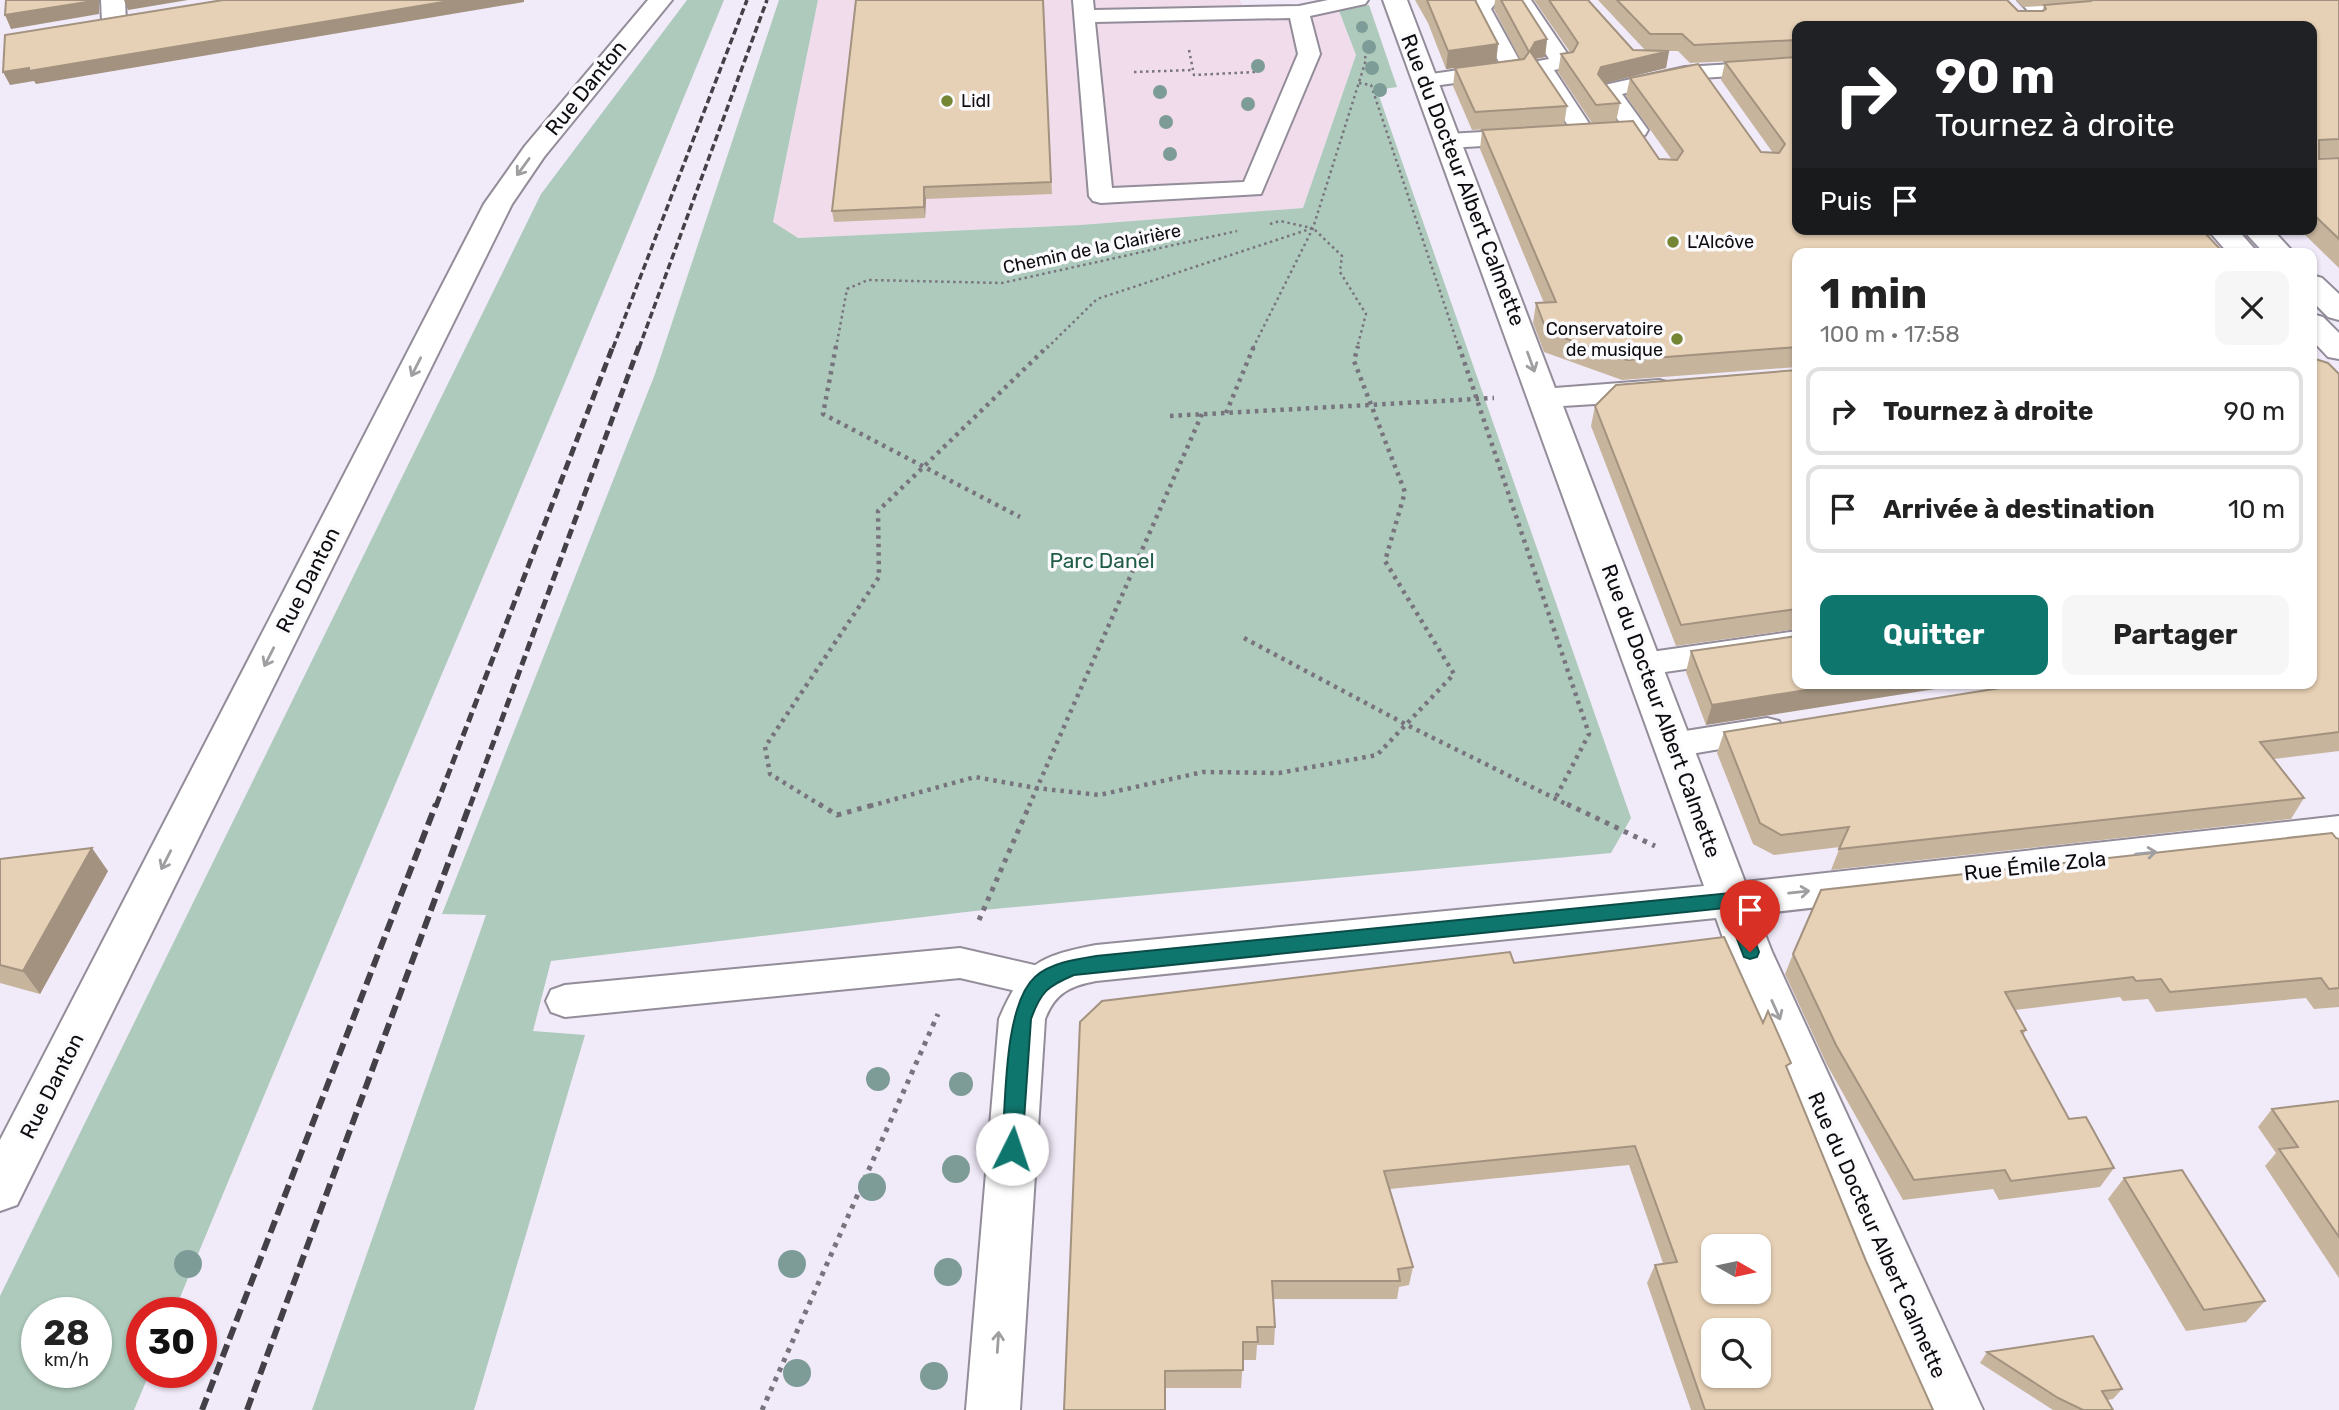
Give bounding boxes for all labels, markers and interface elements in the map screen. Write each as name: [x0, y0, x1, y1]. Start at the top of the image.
street label: Rue du Docteur Albert Calmette: [1396, 30, 1531, 329]
street label: Rue Danton: [540, 35, 631, 140]
text: 90 m: [1935, 47, 2055, 105]
icon: right: [1820, 49, 1911, 140]
place label: Lidl: [961, 90, 991, 112]
marker: Lidl: [939, 93, 955, 109]
text: Tournez à droite: [1935, 106, 2175, 144]
one-way arrow: [516, 157, 531, 175]
icon: arrive: [1886, 182, 1924, 220]
text: Puis: [1820, 186, 1872, 217]
street label: Chemin de la Clairière: [1001, 219, 1183, 279]
place label: L'Alcôve: [1687, 231, 1754, 253]
marker: L'Alcôve: [1665, 234, 1681, 250]
text: 1 min: [1820, 269, 1927, 319]
button: close: [2215, 271, 2289, 345]
place label: Conservatoire de musique: [1546, 318, 1663, 361]
text: 100 m · 17:58: [1820, 320, 1960, 348]
marker: Conservatoire de musique: [1669, 331, 1685, 347]
one-way arrow: [1526, 351, 1539, 373]
one-way arrow: [409, 356, 422, 377]
icon: right: [1824, 392, 1862, 430]
text: Tournez à droite: [1883, 396, 2093, 427]
text: 90 m: [2224, 396, 2285, 427]
icon: arrive: [1824, 490, 1862, 528]
text: Arrivée à destination: [1883, 494, 2155, 525]
text: 10 m: [2228, 494, 2285, 525]
street label: Rue Danton: [270, 523, 345, 637]
park label: Parc Danel: [1049, 548, 1155, 573]
street label: Rue du Docteur Albert Calmette: [1597, 561, 1726, 861]
button: Quitter: [1820, 595, 2048, 675]
button: Partager: [2062, 595, 2289, 675]
one-way arrow: [262, 646, 275, 667]
street label: Rue Émile Zola: [1963, 846, 2107, 885]
one-way arrow: [2135, 847, 2157, 860]
one-way arrow: [159, 849, 173, 870]
pin: [1720, 880, 1780, 952]
one-way arrow: [1787, 885, 1809, 898]
icon: arrive: [1731, 891, 1769, 929]
one-way arrow: [1770, 999, 1783, 1020]
street label: Rue Danton: [14, 1029, 89, 1143]
street label: Rue du Docteur Albert Calmette: [1803, 1088, 1952, 1382]
position arrow: [975, 1112, 1049, 1186]
north arrow: [1701, 1234, 1771, 1304]
map controls: [1701, 1234, 1771, 1388]
speed limit sign: 30: [126, 1297, 217, 1388]
text: 28: [43, 1312, 90, 1354]
button: search: [1701, 1318, 1771, 1388]
one-way arrow: [992, 1331, 1005, 1354]
text: km/h: [44, 1349, 89, 1371]

